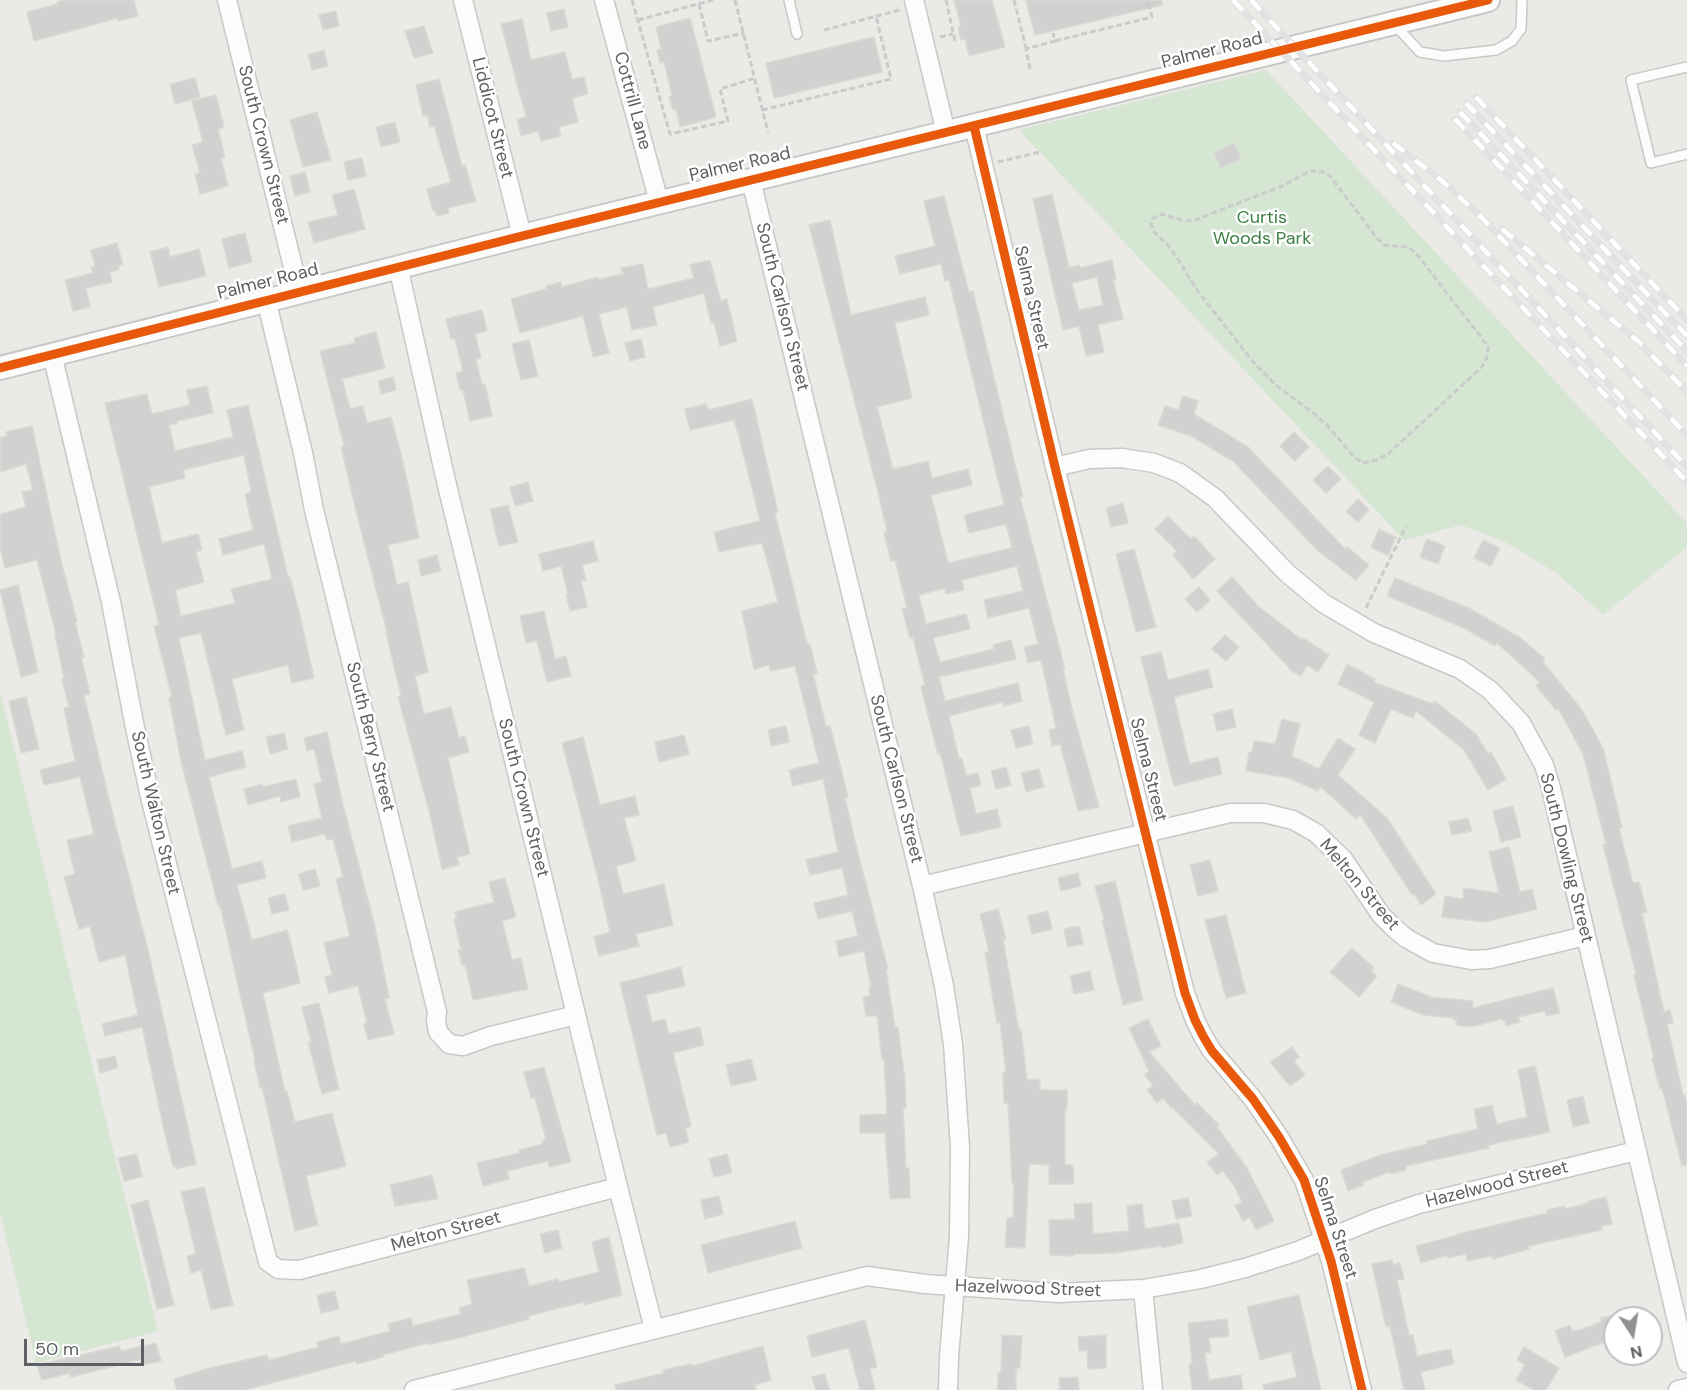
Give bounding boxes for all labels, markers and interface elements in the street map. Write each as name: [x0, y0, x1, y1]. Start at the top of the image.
street label: Palmer Road: [1159, 28, 1265, 74]
street label: Cottrill Lane: [609, 49, 655, 153]
street label: Liddicot Street: [467, 55, 517, 181]
street label: South Crown Street: [233, 63, 293, 227]
street label: Palmer Road: [687, 143, 793, 187]
park label: Curtis Woods Park: [1213, 207, 1311, 250]
street label: South Carlson Street: [751, 221, 813, 393]
street label: Selma Street: [1009, 244, 1053, 352]
street label: Palmer Road: [215, 259, 321, 305]
street label: South Berry Street: [341, 660, 399, 814]
street label: South Carlson Street: [865, 693, 927, 865]
street label: South Crown Street: [493, 716, 553, 880]
street label: Selma Street: [1125, 716, 1171, 824]
street label: South Walton Street: [126, 729, 184, 897]
street label: South Dowling Street: [1534, 771, 1598, 945]
street label: Melton Street: [1314, 835, 1404, 935]
street label: Hazelwood Street: [1423, 1157, 1571, 1213]
street label: Selma Street: [1308, 1174, 1362, 1282]
street label: Melton Street: [389, 1207, 503, 1257]
street label: Hazelwood Street: [954, 1276, 1102, 1302]
north arrow: [1603, 1306, 1663, 1366]
scale bar: [27, 1327, 147, 1365]
text: 50 m: [35, 1337, 79, 1361]
text: N: [1629, 1341, 1644, 1364]

